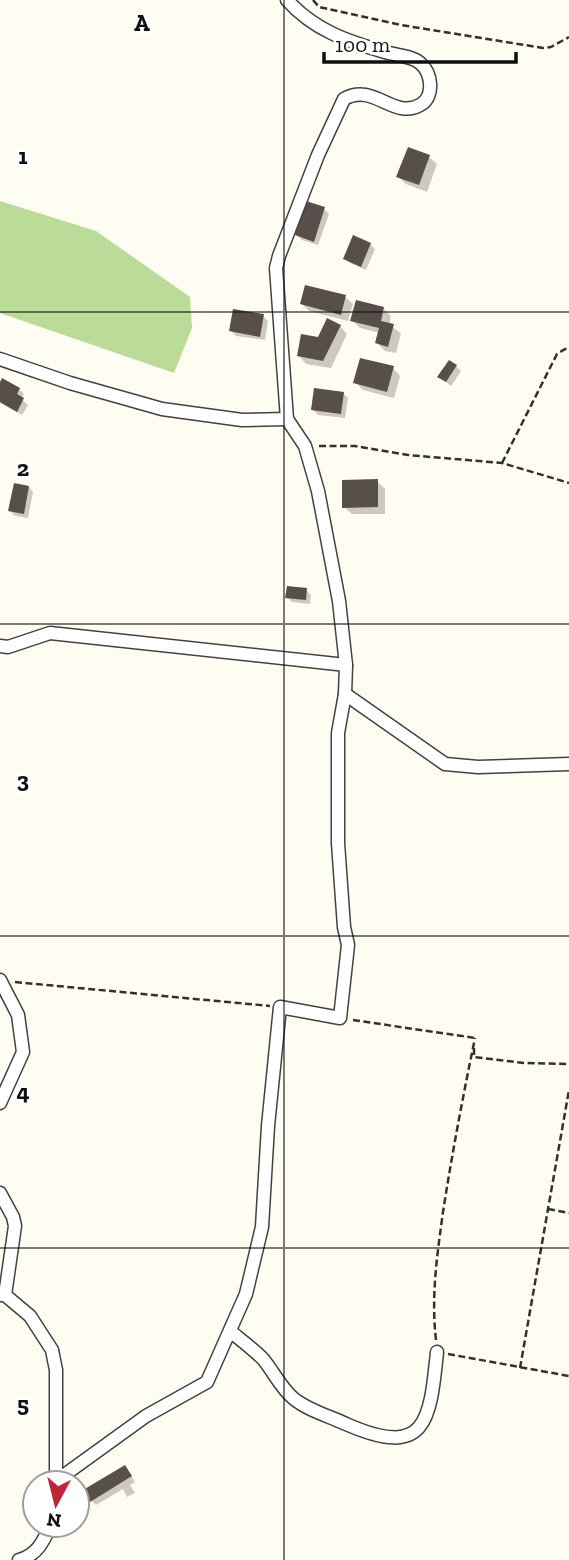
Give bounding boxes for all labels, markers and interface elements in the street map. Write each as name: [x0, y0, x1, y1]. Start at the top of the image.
text: A: [134, 9, 150, 37]
scale bar: [324, 21, 516, 65]
text: 100 m: [335, 32, 390, 57]
text: 1: [18, 142, 28, 170]
text: 2: [17, 454, 29, 482]
text: 3: [17, 766, 29, 794]
text: 4: [16, 1078, 30, 1106]
text: 5: [17, 1390, 29, 1418]
north arrow: [21, 1469, 91, 1539]
text: N: [45, 1508, 63, 1533]

